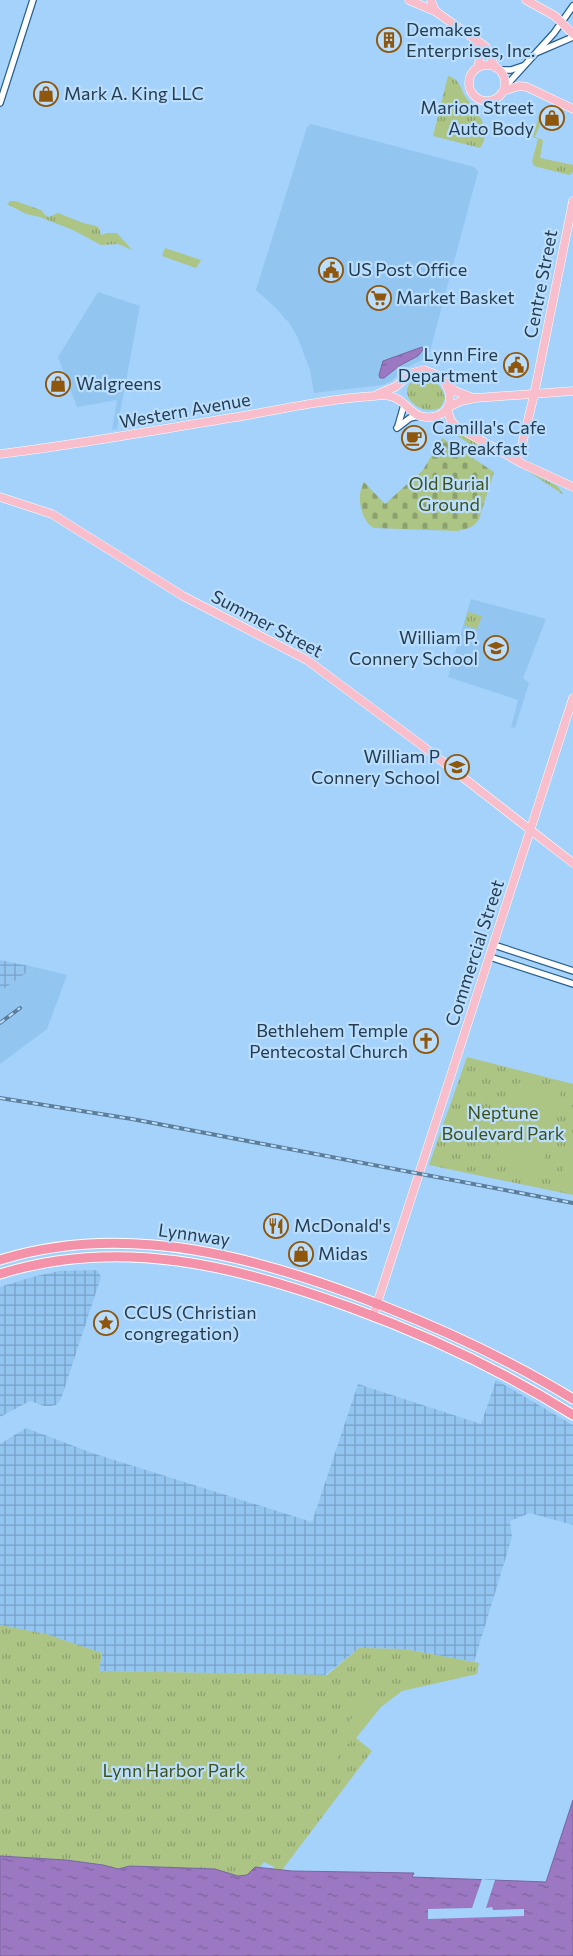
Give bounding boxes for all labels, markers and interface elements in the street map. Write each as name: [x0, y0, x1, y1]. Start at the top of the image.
place label: Demakes Enterprises, Inc.: [406, 18, 535, 61]
building icon: Demakes Enterprises, Inc.: [376, 27, 402, 53]
shop icon: Mark A. King LLC: [33, 81, 59, 107]
place label: Mark A. King LLC: [64, 82, 204, 104]
place label: Marion Street Auto Body: [420, 96, 534, 139]
shop icon: Marion Street Auto Body: [539, 105, 565, 131]
street label: Centre Street: [519, 228, 561, 340]
public building icon: US Post Office: [318, 257, 344, 283]
place label: US Post Office: [348, 258, 467, 280]
supermarket icon: Market Basket: [366, 285, 392, 311]
place label: Market Basket: [396, 286, 515, 308]
place label: Lynn Fire Department: [398, 343, 498, 386]
public building icon: Lynn Fire Department: [503, 352, 529, 378]
shop icon: Walgreens: [45, 371, 71, 397]
place label: Walgreens: [76, 372, 162, 394]
street label: Western Avenue: [118, 388, 252, 432]
place label: Camilla's Cafe & Breakfast: [432, 416, 546, 459]
cafe icon: Camilla's Cafe & Breakfast: [401, 425, 427, 451]
park label: Old Burial Ground: [409, 472, 489, 515]
street label: Summer Street: [208, 585, 327, 662]
place label: William P. Connery School: [349, 626, 478, 669]
school or university icon: William P. Connery School: [483, 635, 509, 661]
place label: William P Connery School: [311, 745, 440, 788]
school or university icon: William P Connery School: [444, 754, 470, 780]
street label: Commercial Street: [440, 877, 508, 1029]
place label: Bethlehem Temple Pentecostal Church: [249, 1019, 408, 1062]
church icon: Bethlehem Temple Pentecostal Church: [413, 1028, 439, 1054]
park label: Neptune Boulevard Park: [441, 1101, 565, 1144]
restaurant icon: McDonald's: [263, 1213, 289, 1239]
place label: McDonald's: [294, 1214, 391, 1236]
street label: Lynnway: [157, 1218, 231, 1250]
shop icon: Midas: [288, 1241, 314, 1267]
place label: Midas: [318, 1242, 368, 1264]
place label: CCUS (Christian congregation): [124, 1301, 256, 1344]
place icon: CCUS (Christian congregation): [93, 1310, 119, 1336]
park label: Lynn Harbor Park: [103, 1759, 246, 1781]

